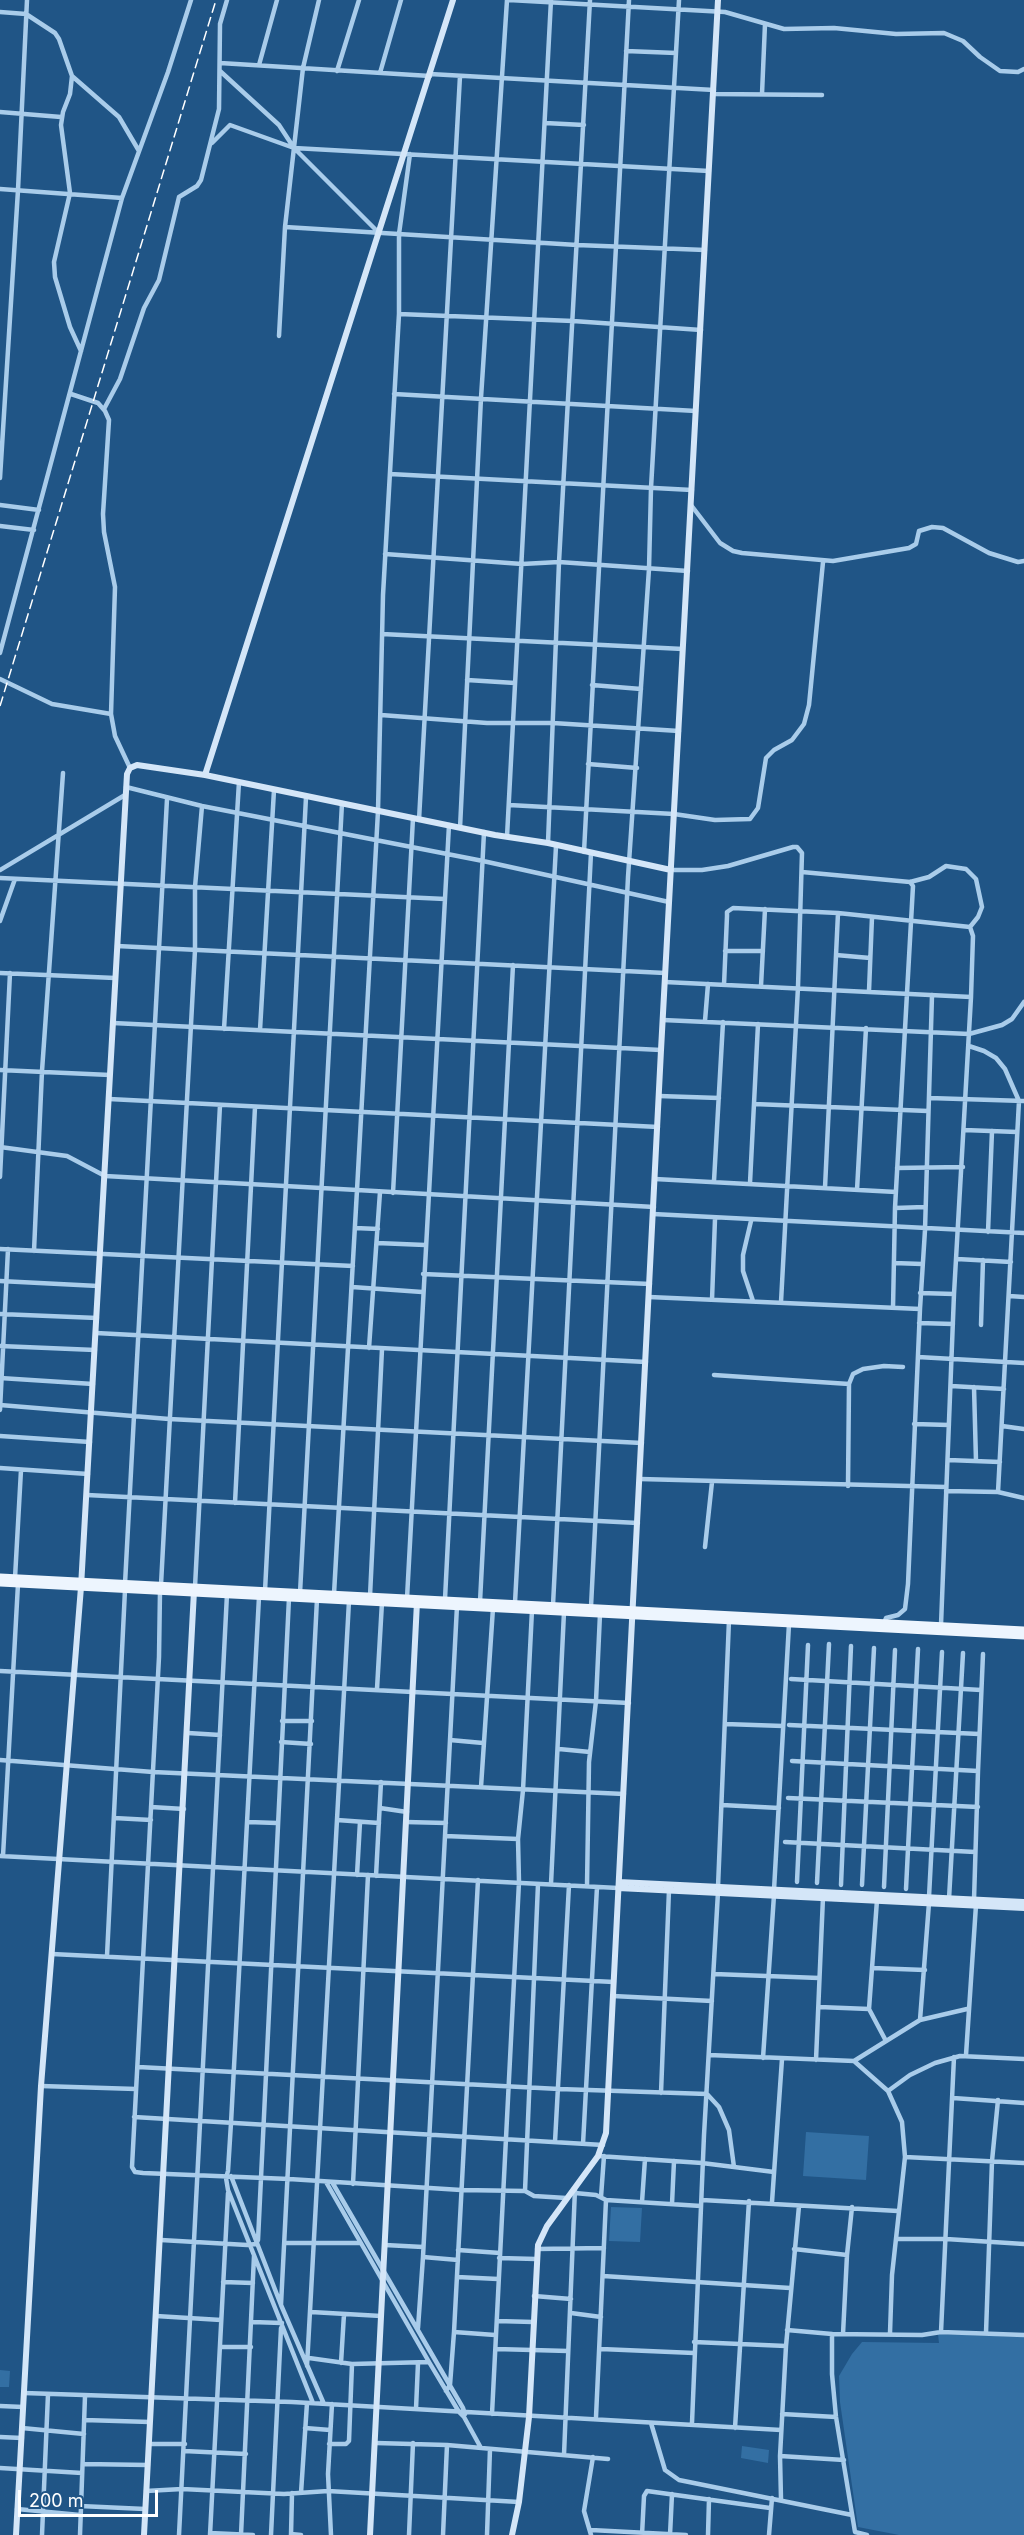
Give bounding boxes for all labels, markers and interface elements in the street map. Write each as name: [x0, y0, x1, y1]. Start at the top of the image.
scale bar: [21, 2478, 160, 2516]
text: 200 m: [29, 2490, 84, 2511]

